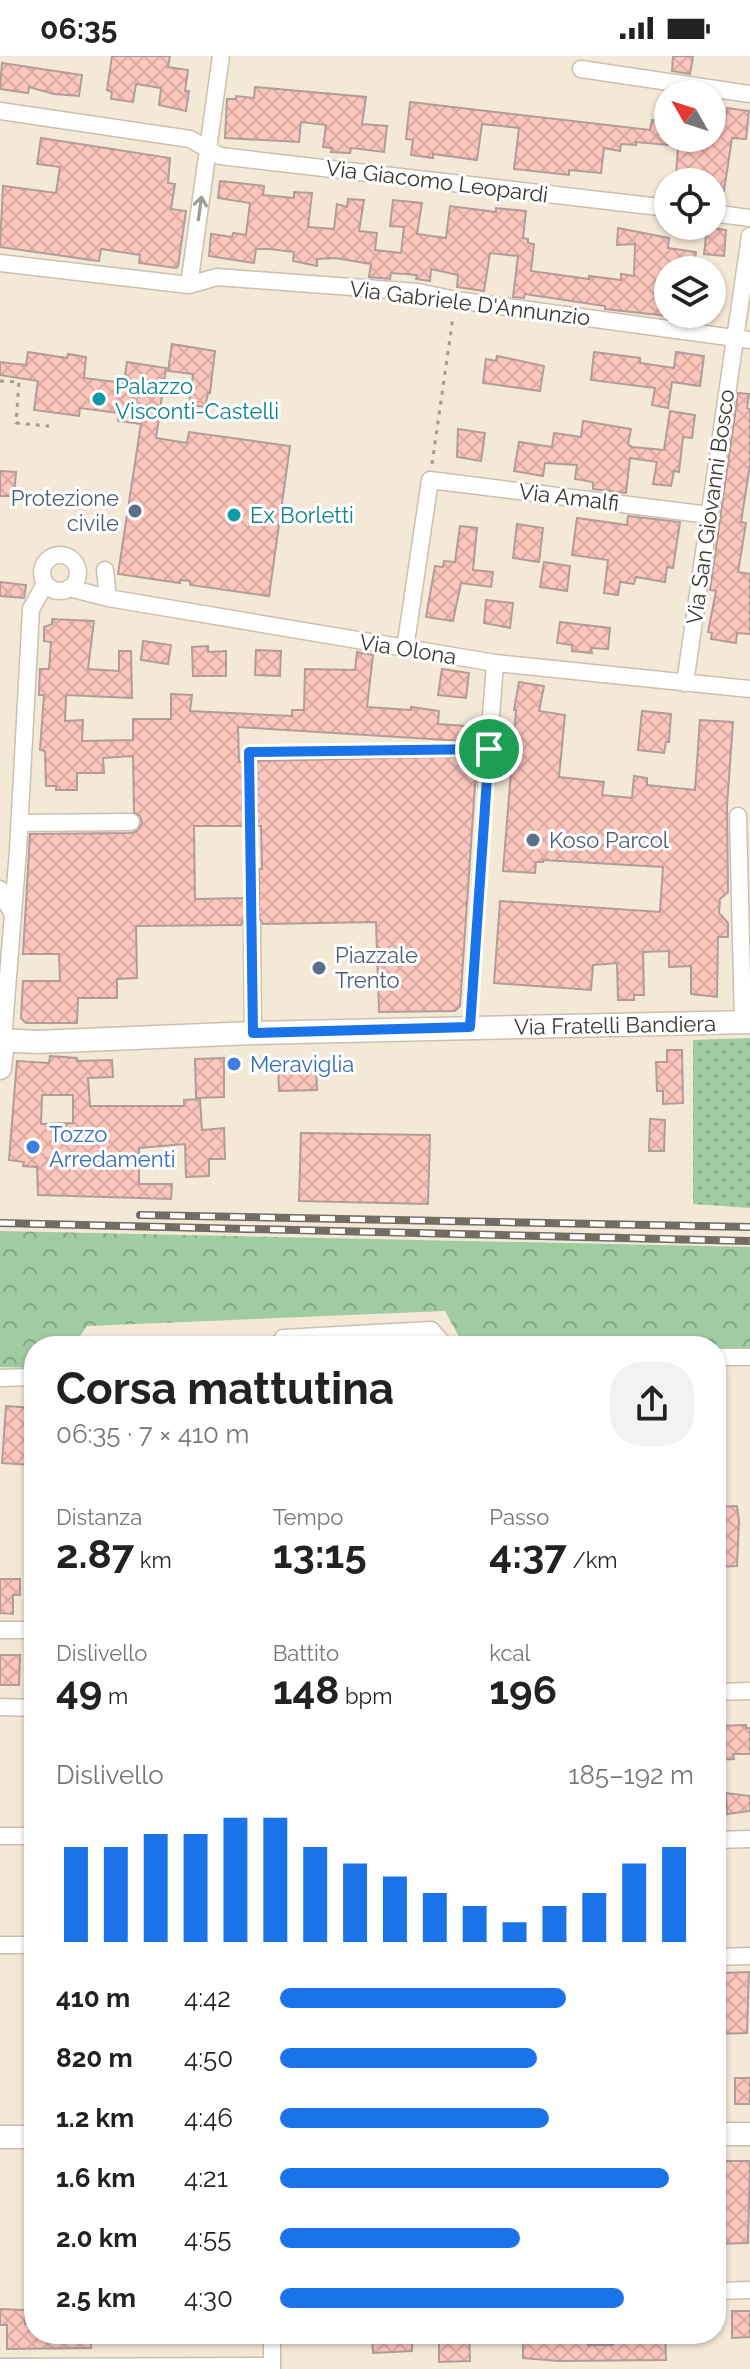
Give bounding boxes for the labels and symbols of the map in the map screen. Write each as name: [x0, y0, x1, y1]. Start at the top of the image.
north arrow: [654, 80, 726, 152]
street label: Via Giacomo Leopardi: [324, 154, 550, 208]
one-way arrow: [193, 196, 208, 221]
street label: Via Gabriele D'Annunzio: [348, 275, 592, 331]
place label: Palazzo Visconti-Castelli: [115, 373, 279, 424]
street label: Via San Giovanni Bosco: [681, 388, 739, 626]
marker: Palazzo Visconti-Castelli: [90, 390, 108, 408]
street label: Via Amalfi: [517, 478, 621, 516]
place label: Protezione civile: [11, 485, 119, 536]
marker: Protezione civile: [126, 502, 144, 520]
place label: Ex Borletti: [250, 502, 354, 528]
marker: Ex Borletti: [225, 506, 243, 524]
street label: Via Olona: [358, 629, 458, 669]
pin: [455, 715, 523, 783]
place label: Koso Parcol: [549, 827, 669, 853]
marker: Koso Parcol: [524, 831, 542, 849]
place label: Piazzale Trento: [335, 942, 418, 993]
marker: Piazzale Trento: [310, 959, 328, 977]
street label: Via Fratelli Bandiera: [514, 1010, 716, 1040]
place label: Meraviglia: [250, 1051, 354, 1077]
marker: Meraviglia: [225, 1055, 243, 1073]
place label: Tozzo Arredamenti: [49, 1121, 176, 1172]
marker: Tozzo Arredamenti: [24, 1138, 42, 1156]

